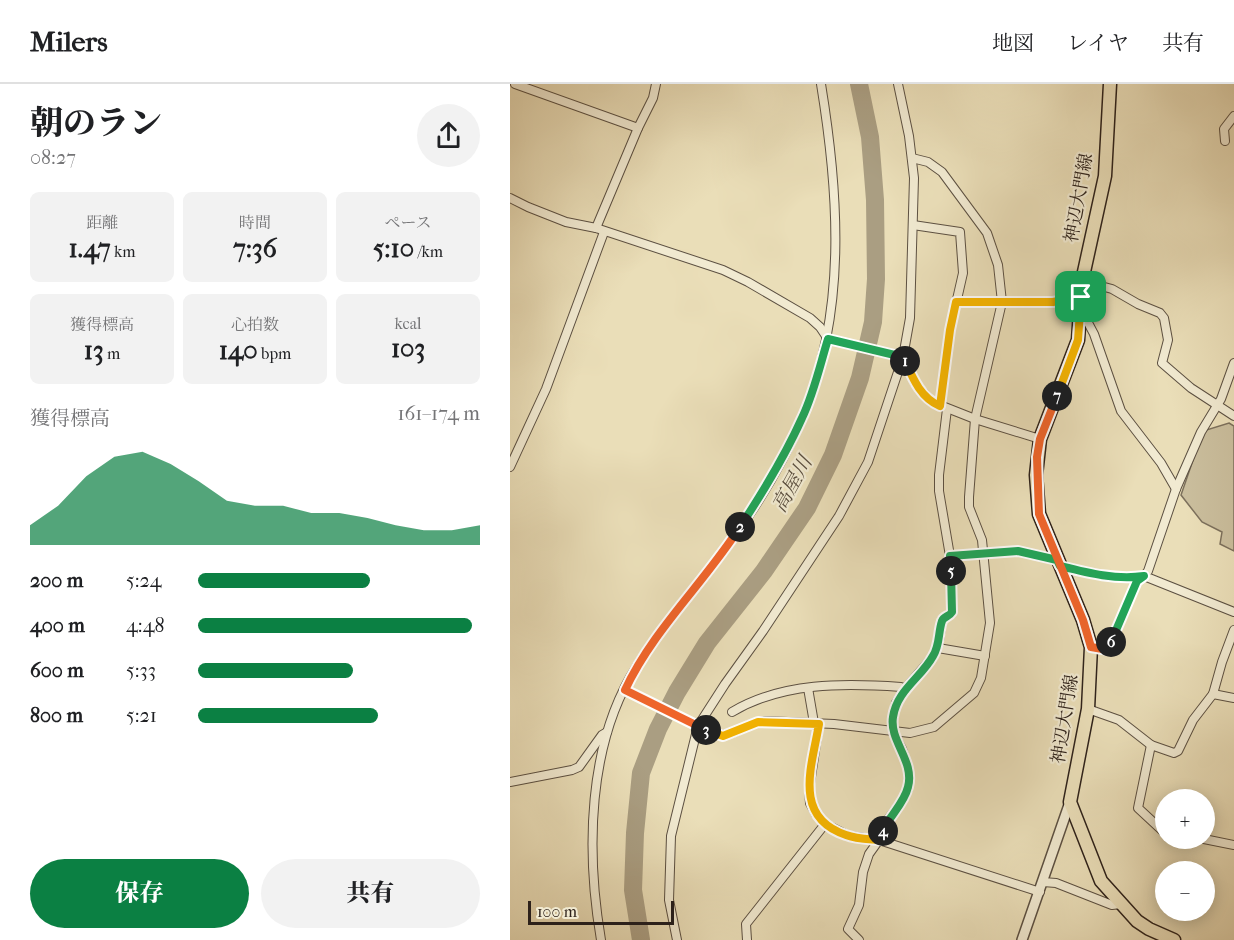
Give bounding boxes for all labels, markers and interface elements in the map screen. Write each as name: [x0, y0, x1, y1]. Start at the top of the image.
text: Milers: [30, 25, 108, 58]
text: 地図: [992, 31, 1034, 55]
text: レイヤ: [1067, 31, 1129, 55]
text: 共有: [1162, 31, 1204, 55]
text: 朝のラン: [30, 104, 162, 143]
button: share: [417, 104, 480, 167]
text: 08:27: [30, 146, 76, 169]
street label: 神辺大門線: [1061, 152, 1097, 244]
text: 距離: [86, 213, 118, 232]
text: 時間: [239, 213, 271, 232]
text: ペース: [384, 213, 432, 232]
text: 1.47: [68, 233, 111, 264]
text: 7:36: [233, 233, 277, 264]
text: 5:10: [373, 233, 414, 264]
text: km: [111, 242, 136, 261]
text: /km: [414, 242, 443, 261]
pin: [1055, 271, 1106, 322]
icon: arrive: [1064, 280, 1097, 313]
text: kcal: [395, 314, 421, 333]
text: 獲得標高: [70, 315, 134, 334]
text: 心拍数: [231, 315, 279, 334]
text: 103: [391, 333, 425, 364]
text: 13: [84, 335, 104, 366]
text: 140: [219, 335, 258, 366]
text: m: [104, 344, 120, 363]
text: bpm: [258, 344, 291, 363]
pin: 1: [890, 346, 920, 376]
text: 1: [902, 351, 908, 370]
pin: 7: [1042, 381, 1072, 411]
text: 7: [1053, 386, 1061, 405]
text: 161–174 m: [397, 402, 480, 425]
text: 獲得標高: [30, 407, 110, 430]
water label: 高屋川: [767, 450, 818, 516]
pin: 2: [725, 512, 755, 542]
text: 2: [736, 517, 744, 536]
pin: 5: [936, 556, 966, 586]
text: 5: [948, 561, 954, 580]
text: 200 m: [30, 569, 83, 592]
text: 5:24: [126, 569, 162, 592]
text: 400 m: [30, 614, 85, 637]
text: 4:48: [126, 614, 165, 637]
pin: 6: [1096, 627, 1126, 657]
text: 6: [1107, 632, 1115, 651]
text: 600 m: [30, 659, 84, 682]
text: 5:33: [126, 659, 156, 682]
street label: 神辺大門線: [1048, 673, 1082, 765]
text: 800 m: [30, 704, 83, 727]
text: 5:21: [126, 704, 157, 727]
pin: 3: [691, 715, 721, 745]
text: 3: [703, 720, 709, 739]
map controls: [1155, 789, 1215, 921]
button: +: [1155, 789, 1215, 849]
pin: 4: [868, 816, 898, 846]
text: 4: [878, 821, 888, 840]
button: 保存: [30, 859, 249, 928]
button: 共有: [261, 859, 480, 928]
button: −: [1155, 861, 1215, 921]
scale bar: [528, 898, 674, 926]
text: 100 m: [537, 902, 577, 921]

